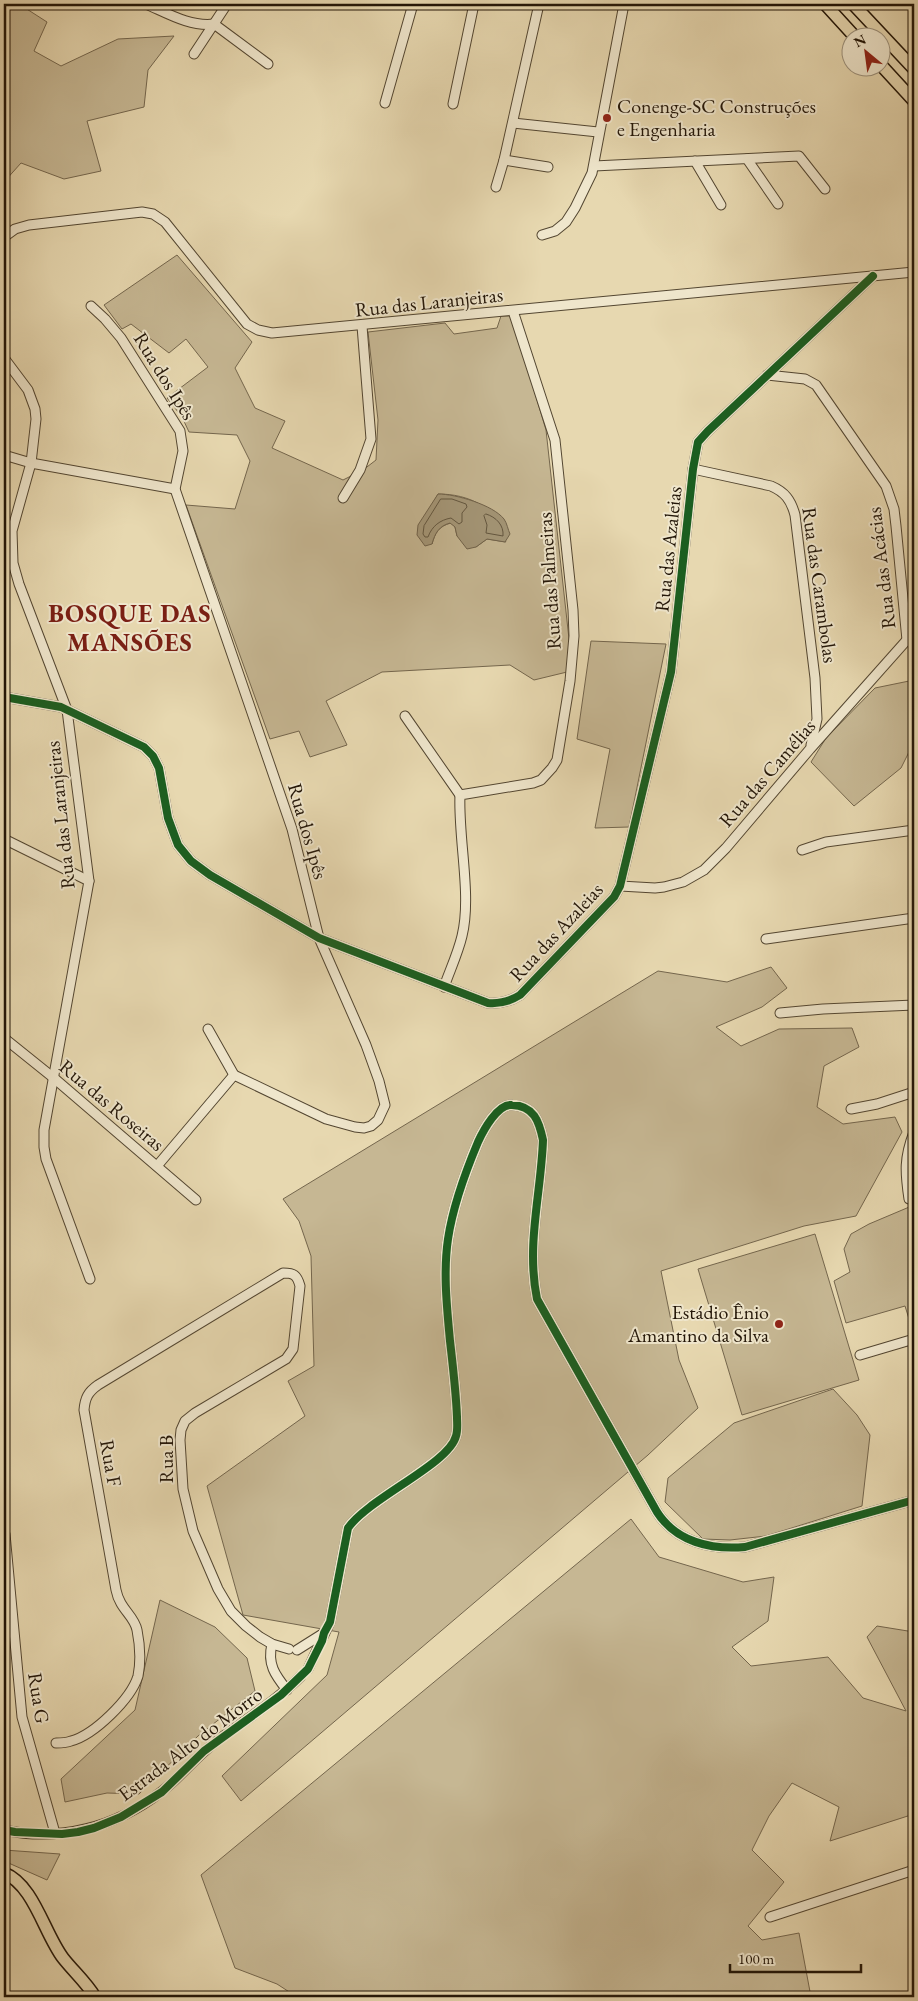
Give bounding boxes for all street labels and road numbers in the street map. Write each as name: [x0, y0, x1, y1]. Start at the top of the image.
street label: Rua das Laranjeiras: [354, 281, 504, 323]
street label: Rua dos Ipês: [128, 327, 202, 425]
street label: Rua das Azaleias: [648, 485, 688, 613]
street label: Rua das Carambolas: [796, 506, 844, 664]
street label: Rua das Acácias: [861, 506, 901, 630]
street label: Rua das Palmeiras: [531, 511, 567, 651]
street label: Rua das Camélias: [713, 714, 821, 832]
street label: Rua das Laranjeiras: [39, 740, 81, 890]
street label: Rua dos Ipês: [282, 780, 334, 882]
street label: Rua das Azaleias: [503, 877, 609, 987]
street label: Rua das Roseiras: [54, 1053, 170, 1157]
street label: Rua B: [153, 1435, 179, 1483]
street label: Rua F: [94, 1438, 128, 1488]
street label: Rua G: [22, 1671, 56, 1725]
street label: Estrada Alto do Morro: [113, 1681, 268, 1807]

